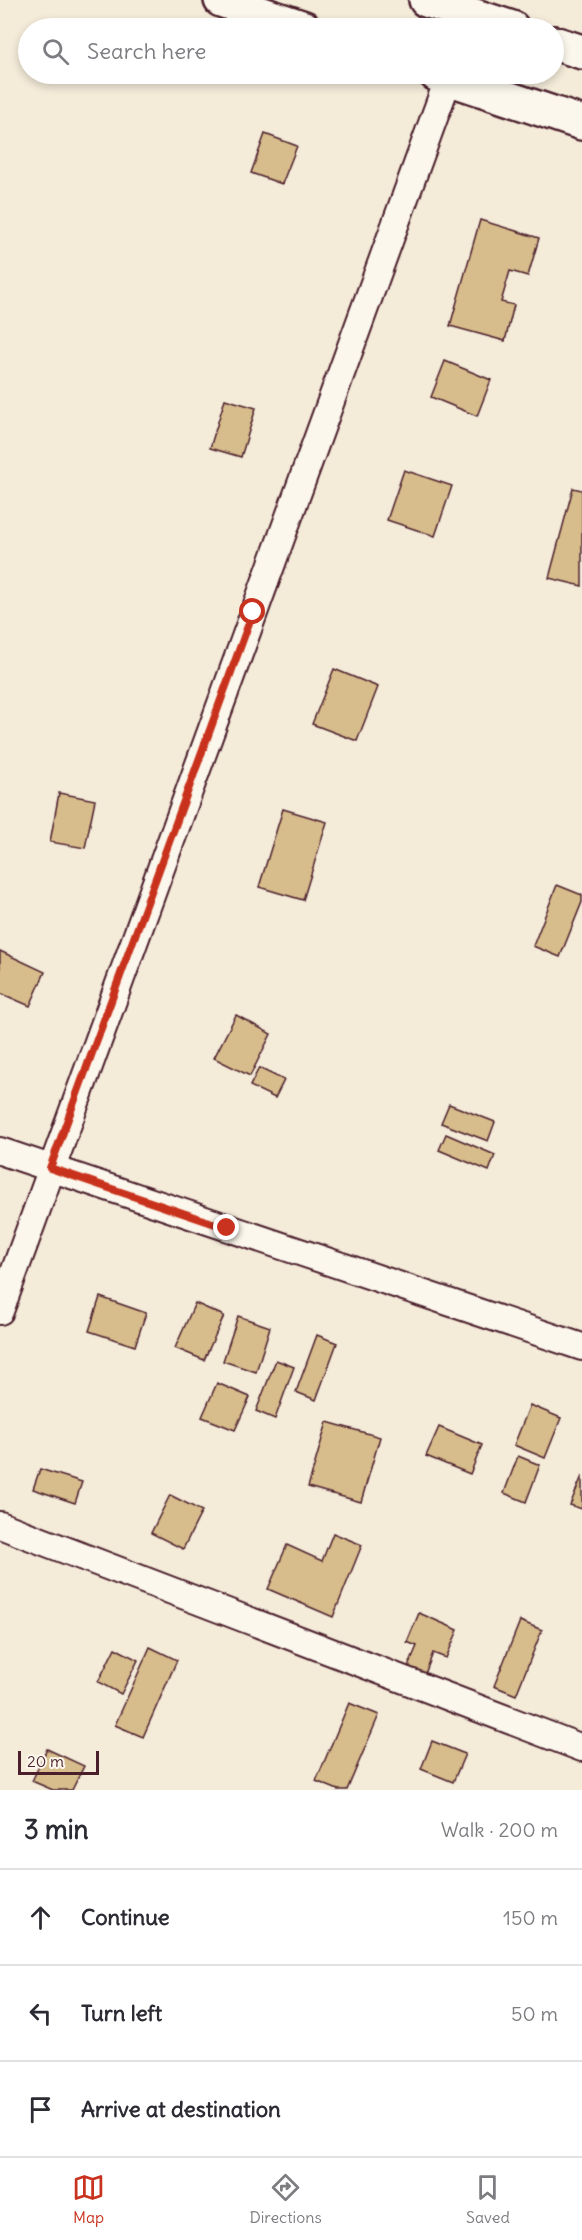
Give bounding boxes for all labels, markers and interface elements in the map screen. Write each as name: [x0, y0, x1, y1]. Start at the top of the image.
search box: [18, 18, 564, 84]
icon: search: [39, 35, 72, 68]
text: Search here: [87, 37, 206, 65]
route start: [239, 598, 265, 624]
route end: [213, 1214, 239, 1240]
scale bar: [18, 1748, 99, 1776]
text: 20 m: [27, 1751, 64, 1771]
text: 3 min: [24, 1813, 89, 1846]
text: Walk · 200 m: [441, 1817, 558, 1842]
icon: ahead: [24, 1901, 57, 1934]
text: Continue: [81, 1903, 170, 1931]
text: 150 m: [503, 1905, 558, 1930]
icon: left: [24, 1997, 57, 2030]
text: Turn left: [81, 1999, 162, 2027]
text: 50 m: [511, 2001, 558, 2026]
icon: arrive: [24, 2093, 57, 2126]
text: Arrive at destination: [81, 2095, 281, 2123]
tab: Map: [72, 2171, 105, 2227]
tab: Directions: [249, 2171, 322, 2227]
tab: Saved: [466, 2171, 510, 2227]

